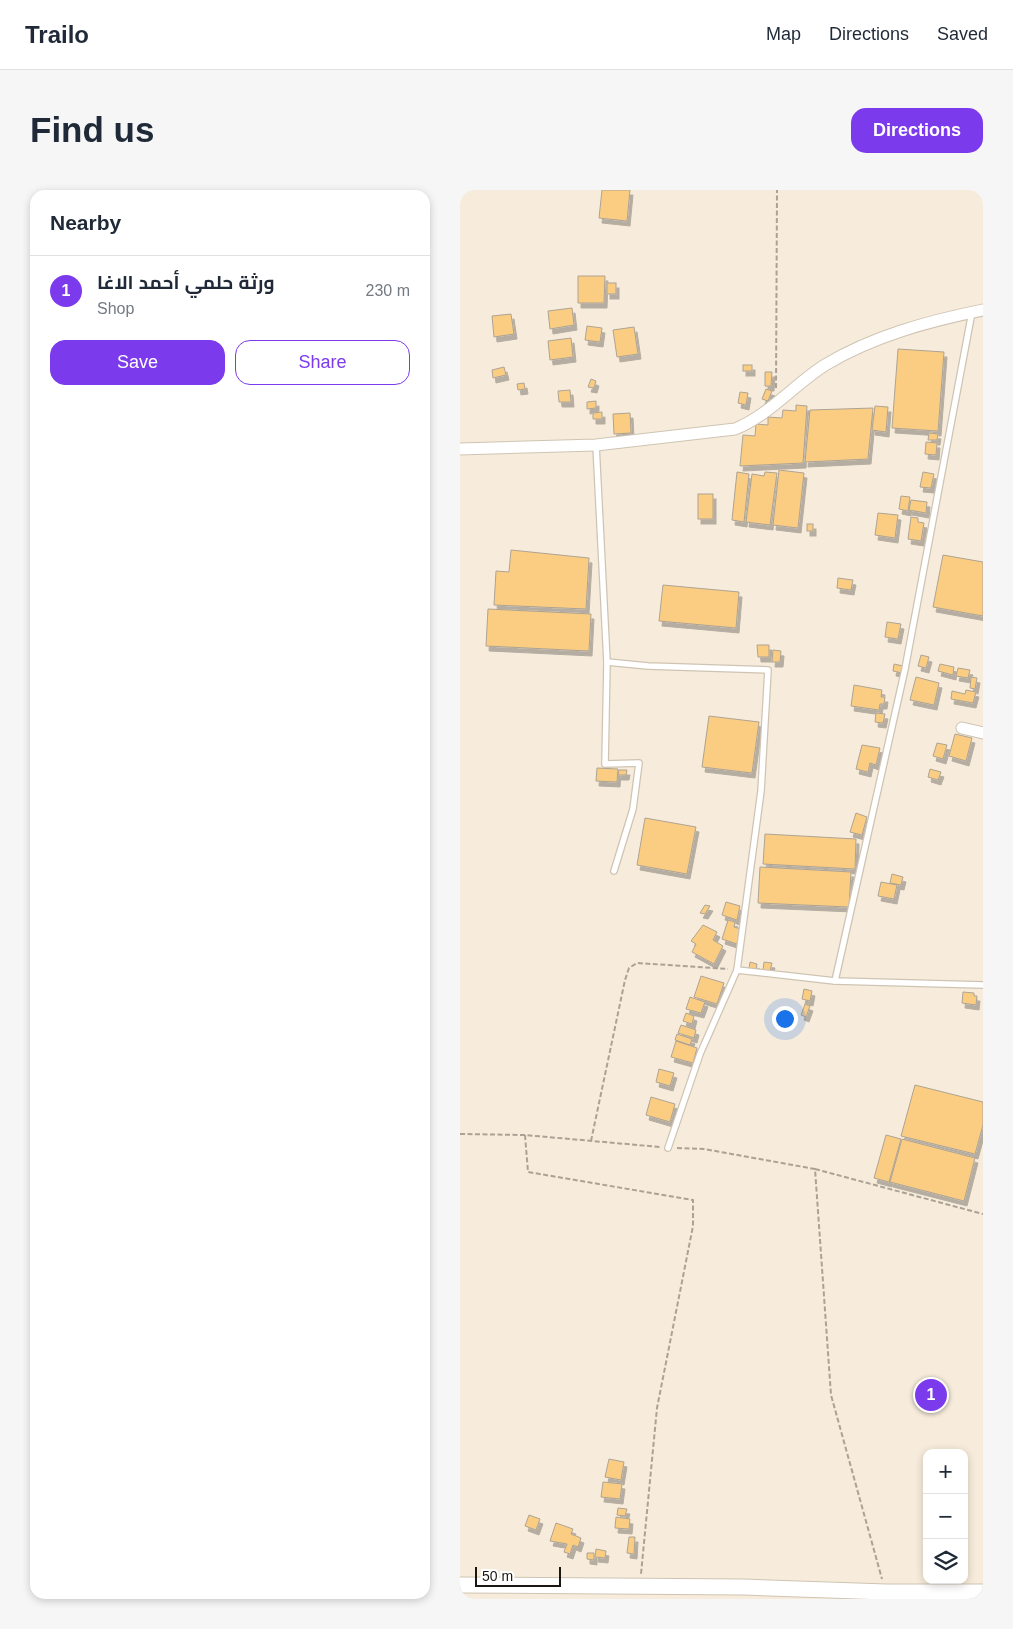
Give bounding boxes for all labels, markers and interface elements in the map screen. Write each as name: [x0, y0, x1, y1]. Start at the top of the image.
text: Trailo: [25, 21, 89, 48]
text: Map: [766, 24, 801, 44]
text: Directions: [829, 24, 909, 44]
text: Saved: [937, 24, 988, 44]
button: Directions: [851, 108, 983, 153]
text: Find us: [30, 110, 154, 149]
text: Nearby: [50, 211, 121, 234]
text: ورثة حلمي أحمد الاغا: [97, 272, 275, 293]
text: 1: [62, 282, 70, 299]
text: 230 m: [366, 282, 410, 299]
text: Shop: [97, 300, 134, 317]
button: Save: [50, 340, 225, 385]
button: Share: [235, 340, 410, 385]
your location: [772, 1006, 798, 1032]
pin: 1: [915, 1376, 947, 1414]
map controls: [923, 1449, 968, 1584]
button: +: [923, 1449, 968, 1494]
button: −: [923, 1494, 968, 1539]
button: layers: [923, 1539, 968, 1584]
scale bar: [475, 1564, 561, 1587]
text: 50 m: [482, 1568, 513, 1584]

